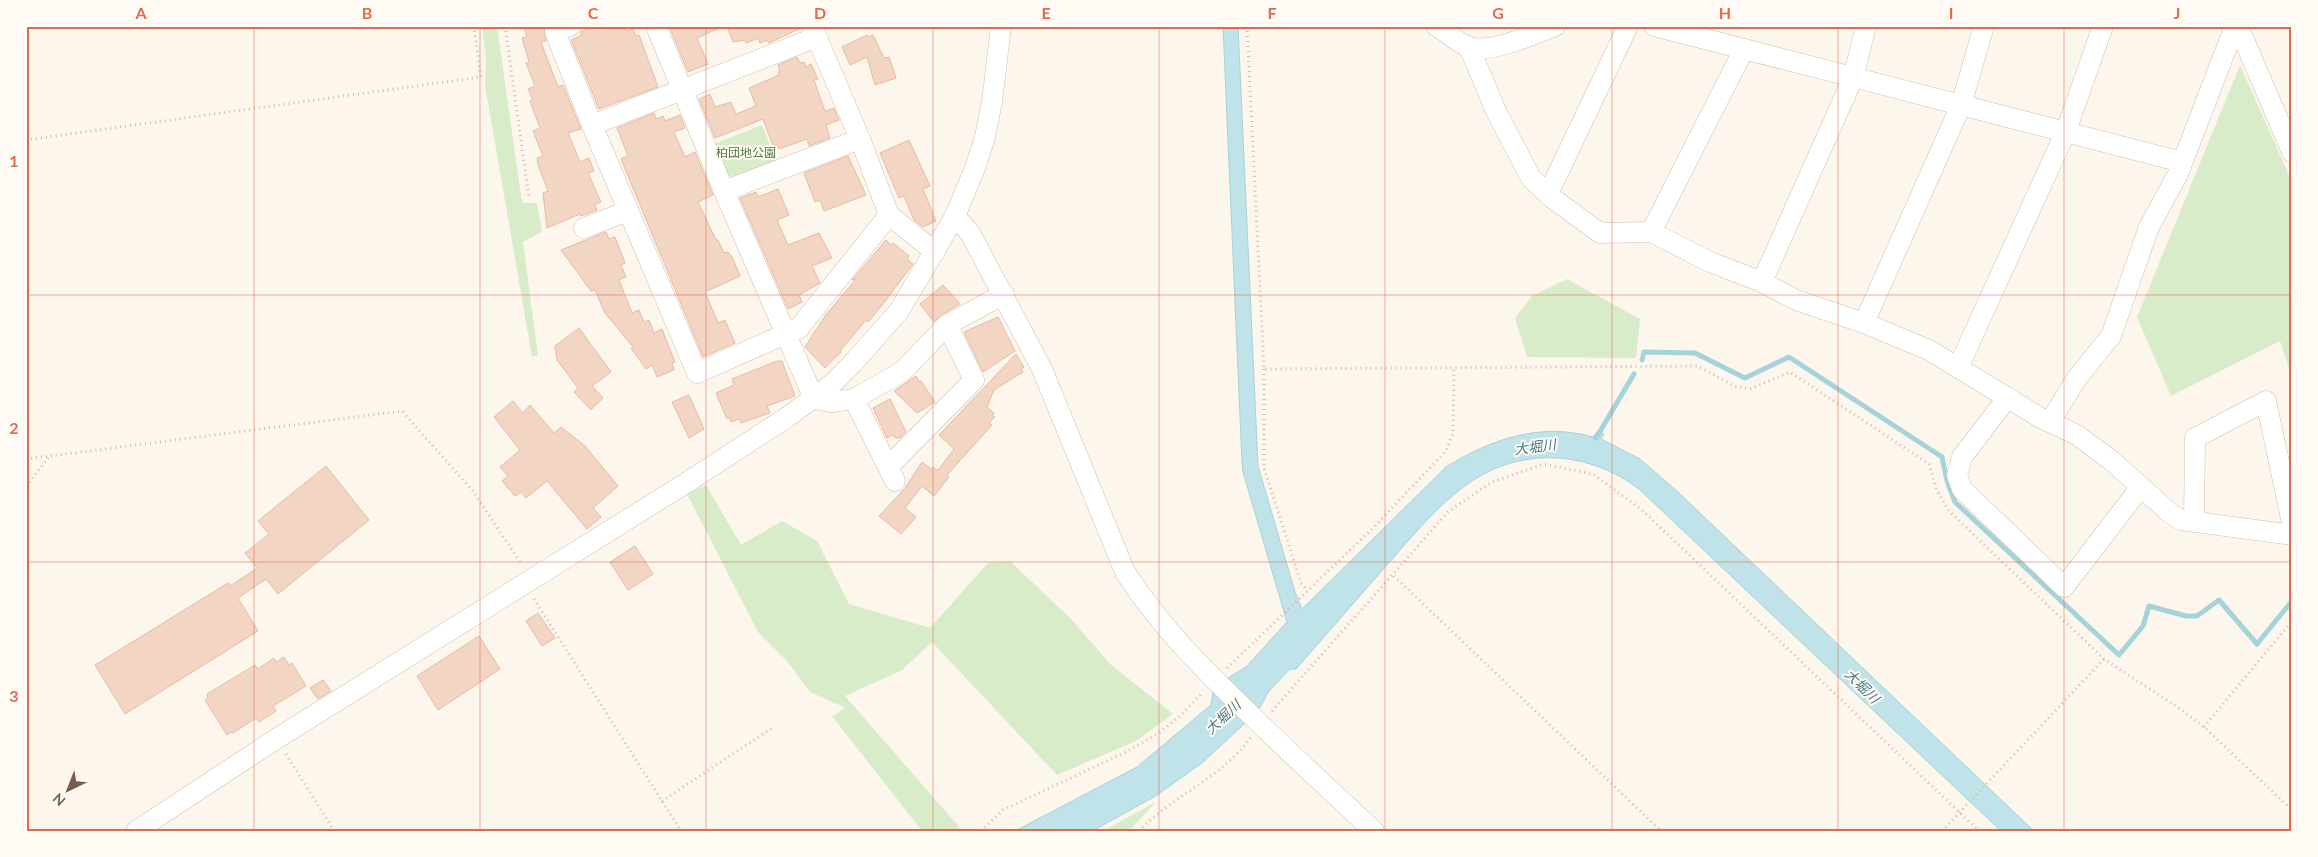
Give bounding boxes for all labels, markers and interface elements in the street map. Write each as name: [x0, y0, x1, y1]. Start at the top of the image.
text: A: [134, 3, 147, 22]
text: B: [362, 3, 372, 22]
text: C: [588, 3, 599, 22]
text: D: [814, 3, 826, 22]
text: E: [1041, 3, 1051, 22]
text: F: [1267, 3, 1277, 22]
text: G: [1492, 3, 1504, 22]
text: H: [1719, 3, 1731, 22]
text: I: [1949, 3, 1953, 22]
text: J: [2174, 3, 2180, 22]
park label: 柏団地公園: [716, 145, 776, 160]
text: 1: [9, 151, 19, 170]
text: 2: [9, 418, 19, 437]
water label: 大堀川: [1513, 435, 1559, 457]
water label: 大堀川: [1841, 665, 1885, 708]
text: 3: [9, 686, 19, 705]
water label: 大堀川: [1202, 695, 1245, 737]
north arrow: [42, 764, 92, 814]
text: N: [49, 790, 69, 810]

